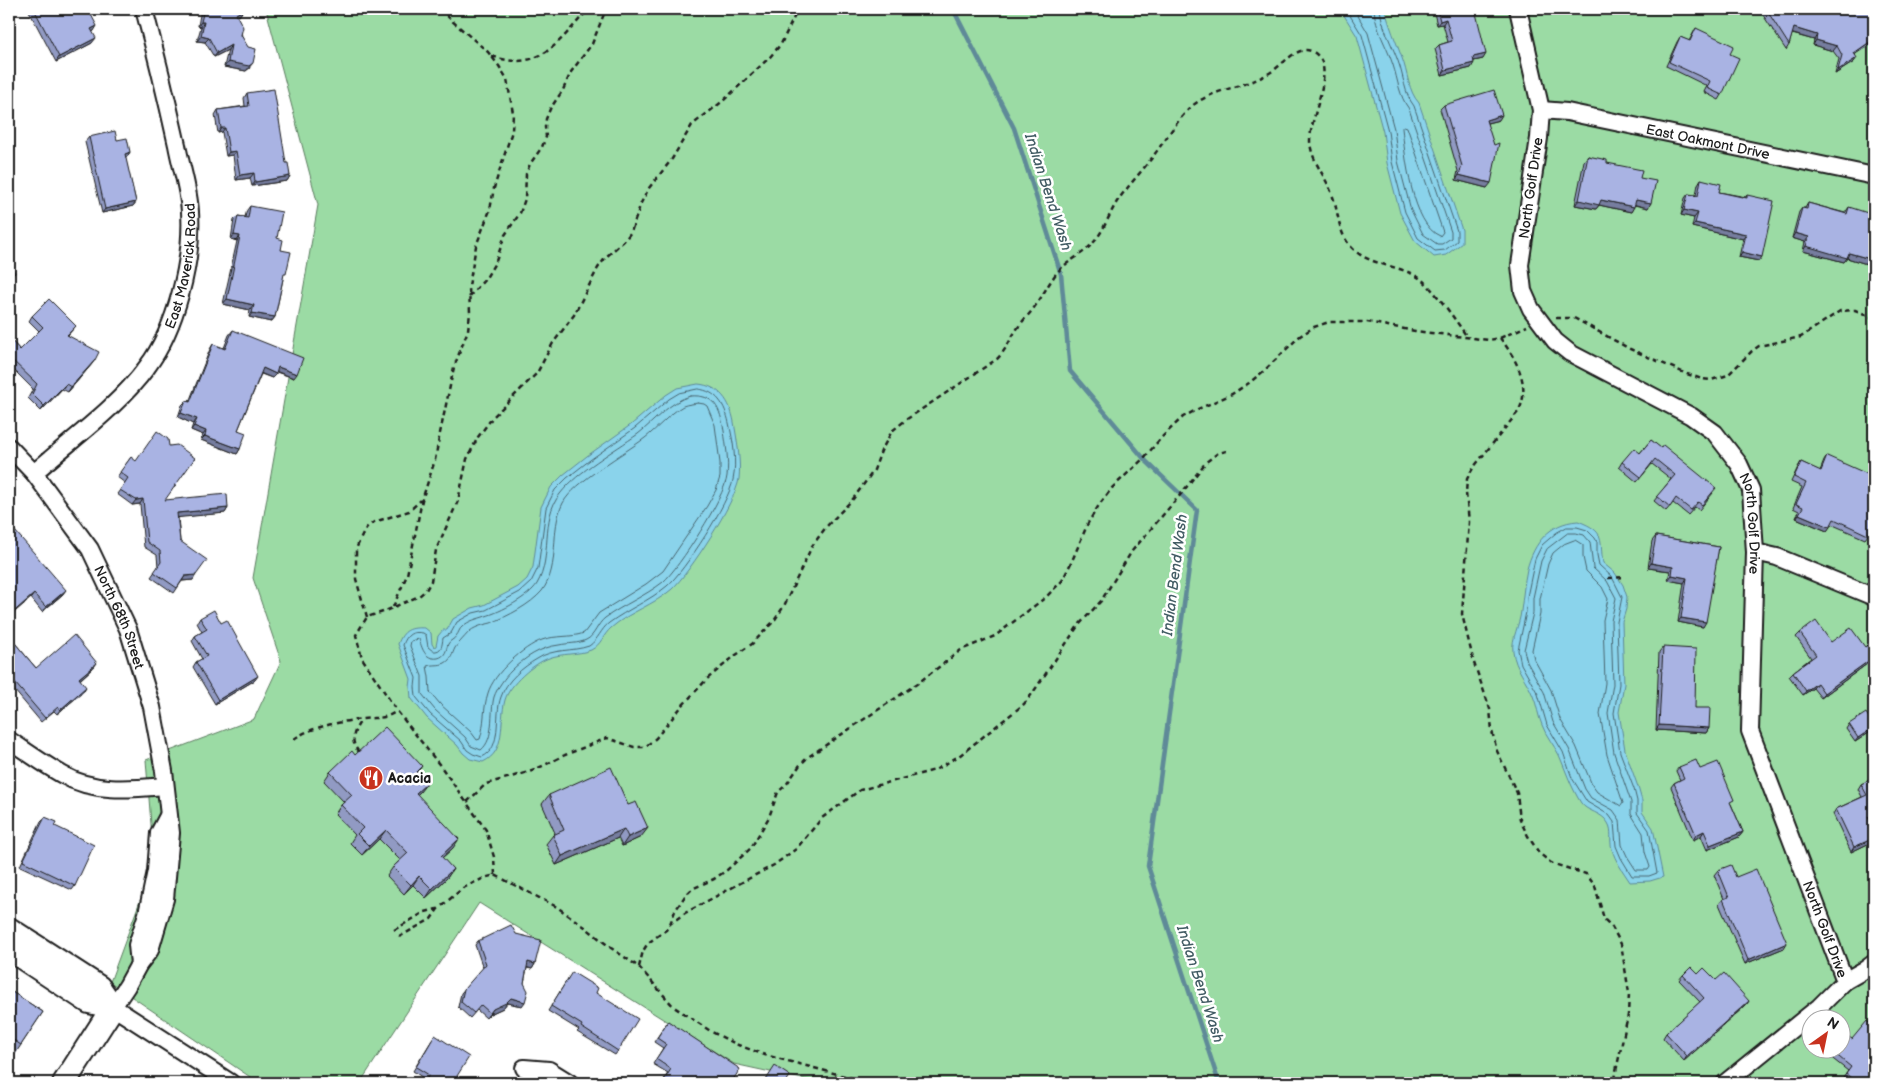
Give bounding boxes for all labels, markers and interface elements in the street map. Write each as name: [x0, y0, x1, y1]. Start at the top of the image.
street label: East Oakmont Drive: [1644, 120, 1771, 163]
water label: Indian Bend Wash: [1020, 130, 1076, 253]
street label: North Golf Drive: [1515, 136, 1547, 240]
street label: East Maverick Road: [161, 202, 199, 331]
street label: North Golf Drive: [1736, 470, 1764, 574]
water label: Indian Bend Wash: [1158, 513, 1192, 638]
street label: North 68th Street: [91, 563, 148, 671]
restaurant icon: Acacia: [358, 765, 384, 791]
place label: Acacia: [387, 770, 431, 787]
street label: North Golf Drive: [1799, 878, 1851, 980]
water label: Indian Bend Wash: [1172, 922, 1228, 1045]
north arrow: [1800, 1010, 1850, 1060]
text: N: [1824, 1014, 1842, 1034]

